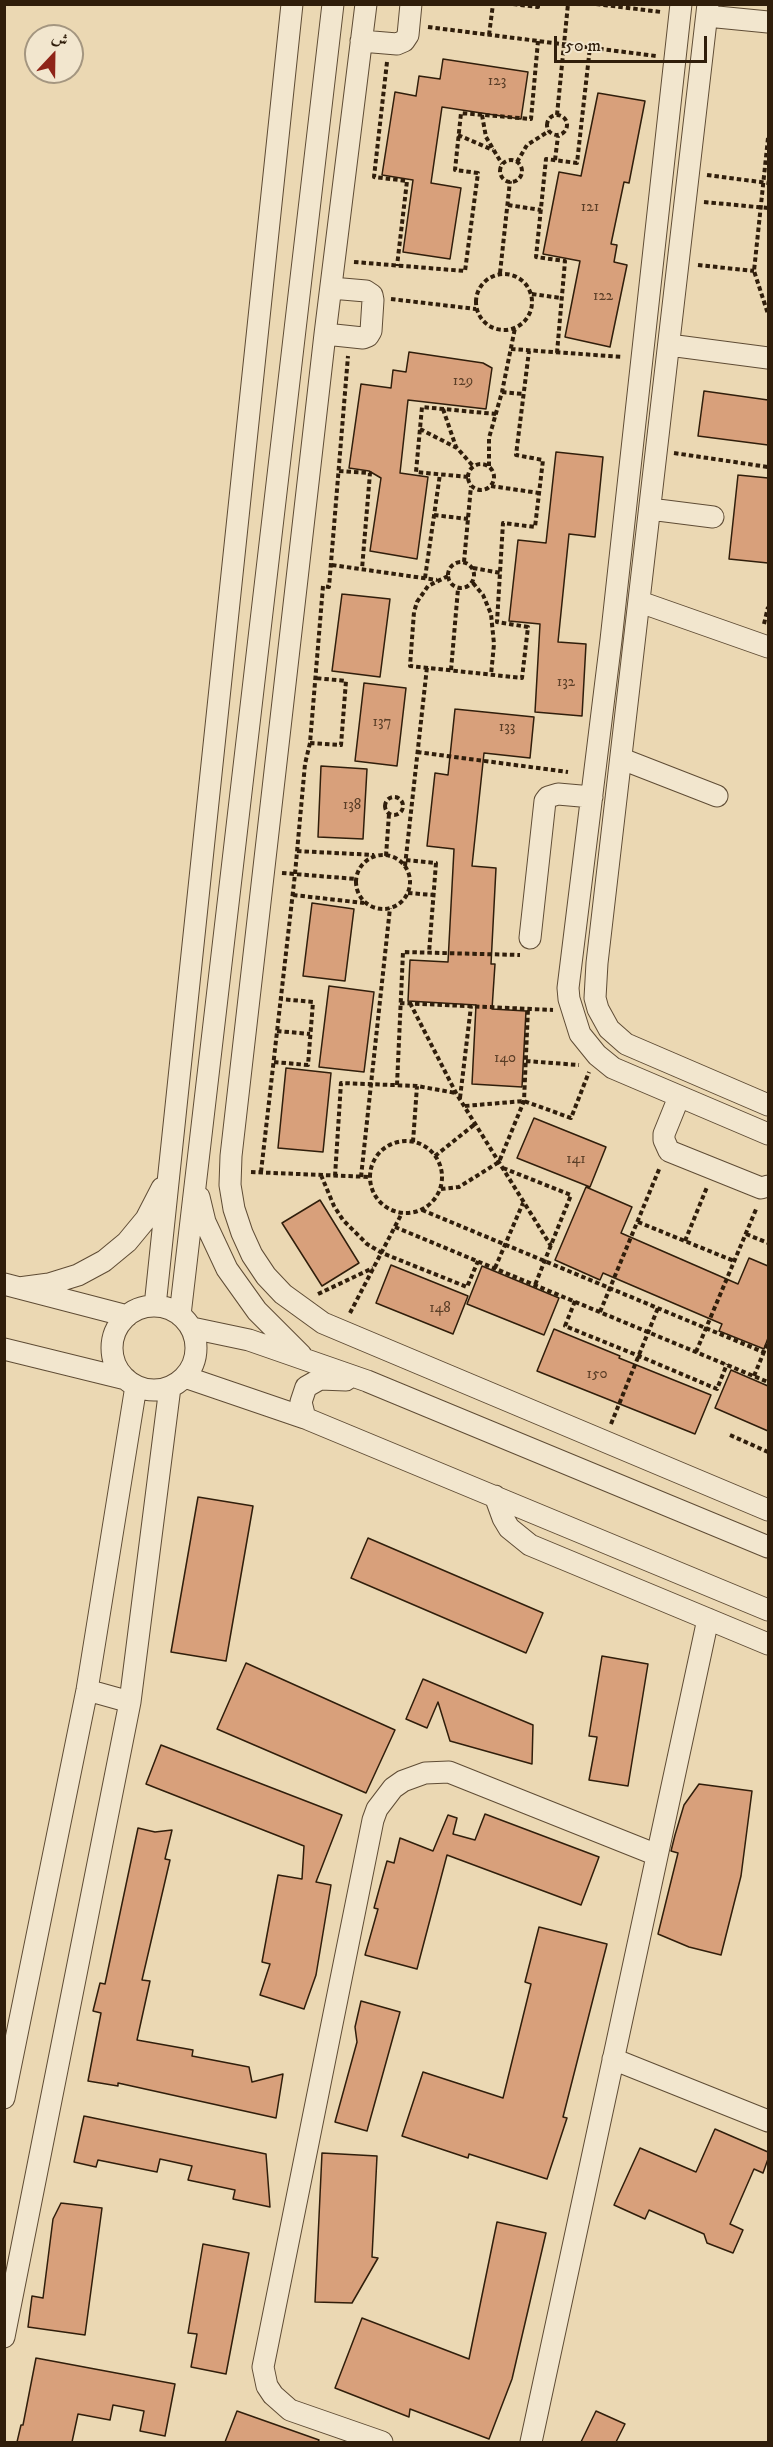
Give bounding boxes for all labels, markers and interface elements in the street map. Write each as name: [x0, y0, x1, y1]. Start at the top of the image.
north arrow: [24, 24, 84, 84]
scale bar: [557, 24, 710, 62]
text: ش: [49, 27, 71, 51]
text: 50 m: [565, 35, 601, 57]
house number: 123: [488, 73, 506, 91]
house number: 121: [581, 199, 599, 217]
house number: 122: [593, 288, 613, 306]
house number: 129: [453, 373, 473, 391]
house number: 132: [557, 674, 575, 692]
house number: 137: [372, 714, 392, 732]
house number: 133: [499, 719, 515, 737]
house number: 138: [343, 797, 361, 815]
house number: 140: [494, 1050, 516, 1068]
house number: 141: [566, 1151, 586, 1169]
house number: 148: [429, 1300, 451, 1318]
house number: 150: [587, 1366, 607, 1384]

